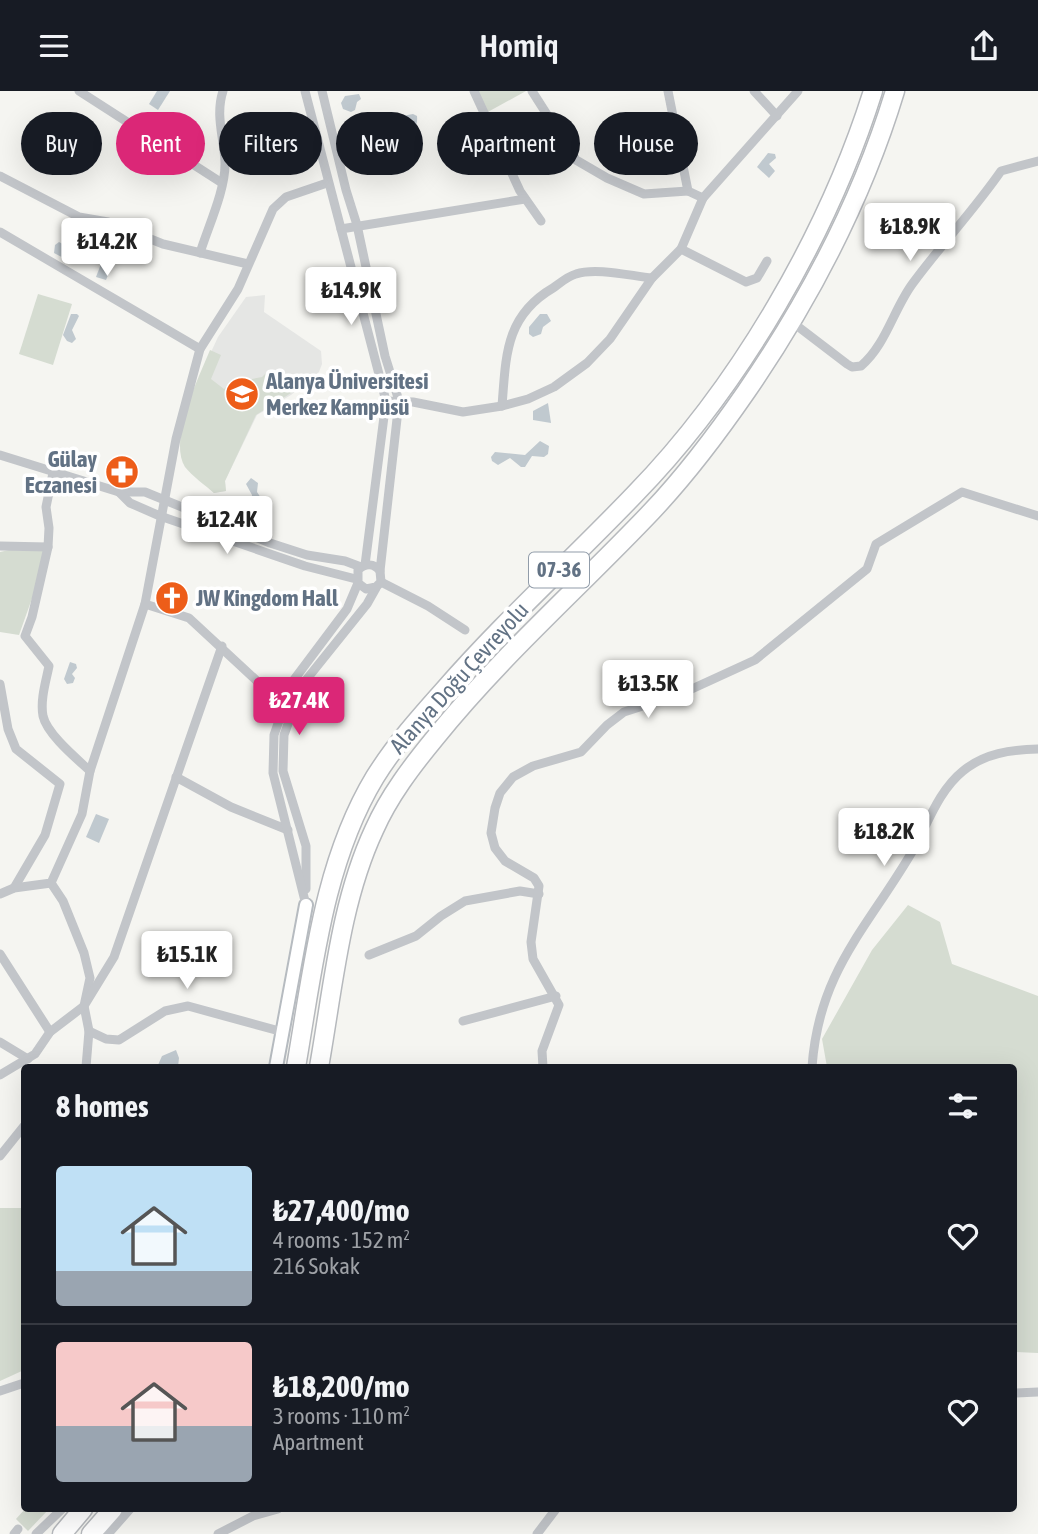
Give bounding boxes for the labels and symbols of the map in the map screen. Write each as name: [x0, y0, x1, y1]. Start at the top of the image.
pin: ₺18.9K: [853, 204, 967, 263]
pin: ₺14.2K: [50, 219, 164, 278]
pin: ₺14.9K: [294, 267, 408, 327]
place label: Alanya Üniversitesi Merkez Kampüsü: [265, 368, 428, 420]
school or university icon: Alanya Üniversitesi Merkez Kampüsü: [223, 375, 261, 413]
place label: Gülay Eczanesi: [25, 446, 98, 498]
pharmacy icon: Gülay Eczanesi: [103, 453, 141, 491]
pin: ₺12.4K: [170, 497, 284, 556]
road number: 07-36: [529, 553, 589, 587]
church icon: JW Kingdom Hall: [153, 579, 191, 617]
place label: JW Kingdom Hall: [195, 585, 339, 611]
street label: Alanya Doğu Çevreyolu: [384, 597, 534, 759]
pin: ₺13.5K: [591, 661, 705, 720]
pin: ₺27.4K: [242, 677, 356, 737]
pin: ₺18.2K: [827, 809, 941, 868]
pin: ₺15.1K: [130, 932, 244, 991]

